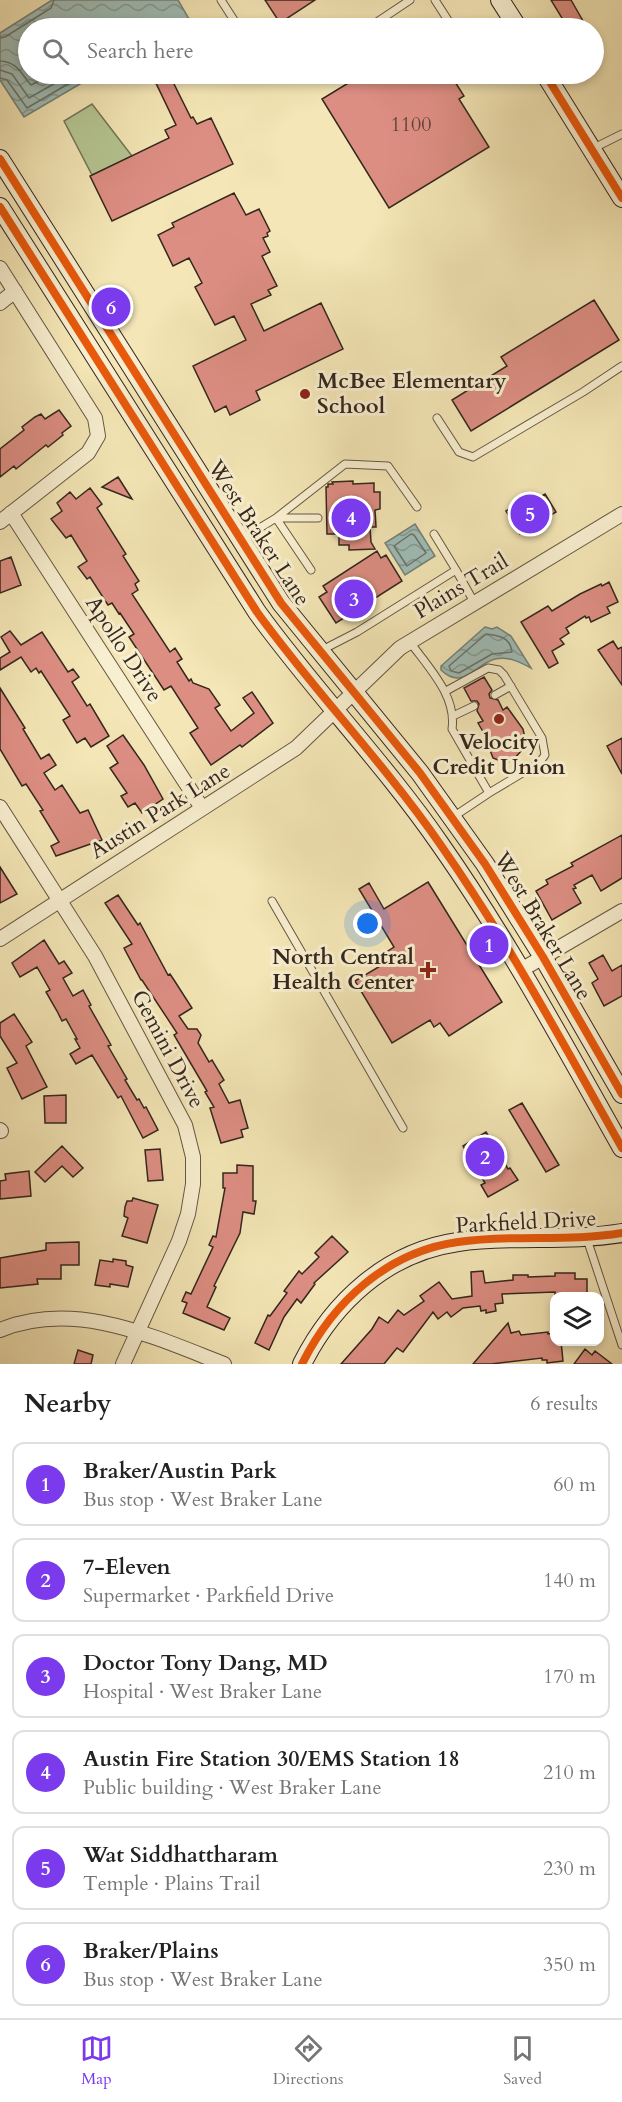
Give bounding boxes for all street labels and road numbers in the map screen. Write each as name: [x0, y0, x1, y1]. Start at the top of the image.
street label: West Braker Lane: [200, 454, 317, 612]
street label: Plains Trail: [408, 546, 514, 626]
street label: Apollo Drive: [78, 590, 170, 708]
street label: Austin Park Lane: [84, 756, 236, 866]
street label: West Braker Lane: [486, 845, 599, 1006]
street label: Gemini Drive: [124, 985, 212, 1113]
street label: Parkfield Drive: [455, 1203, 597, 1241]

